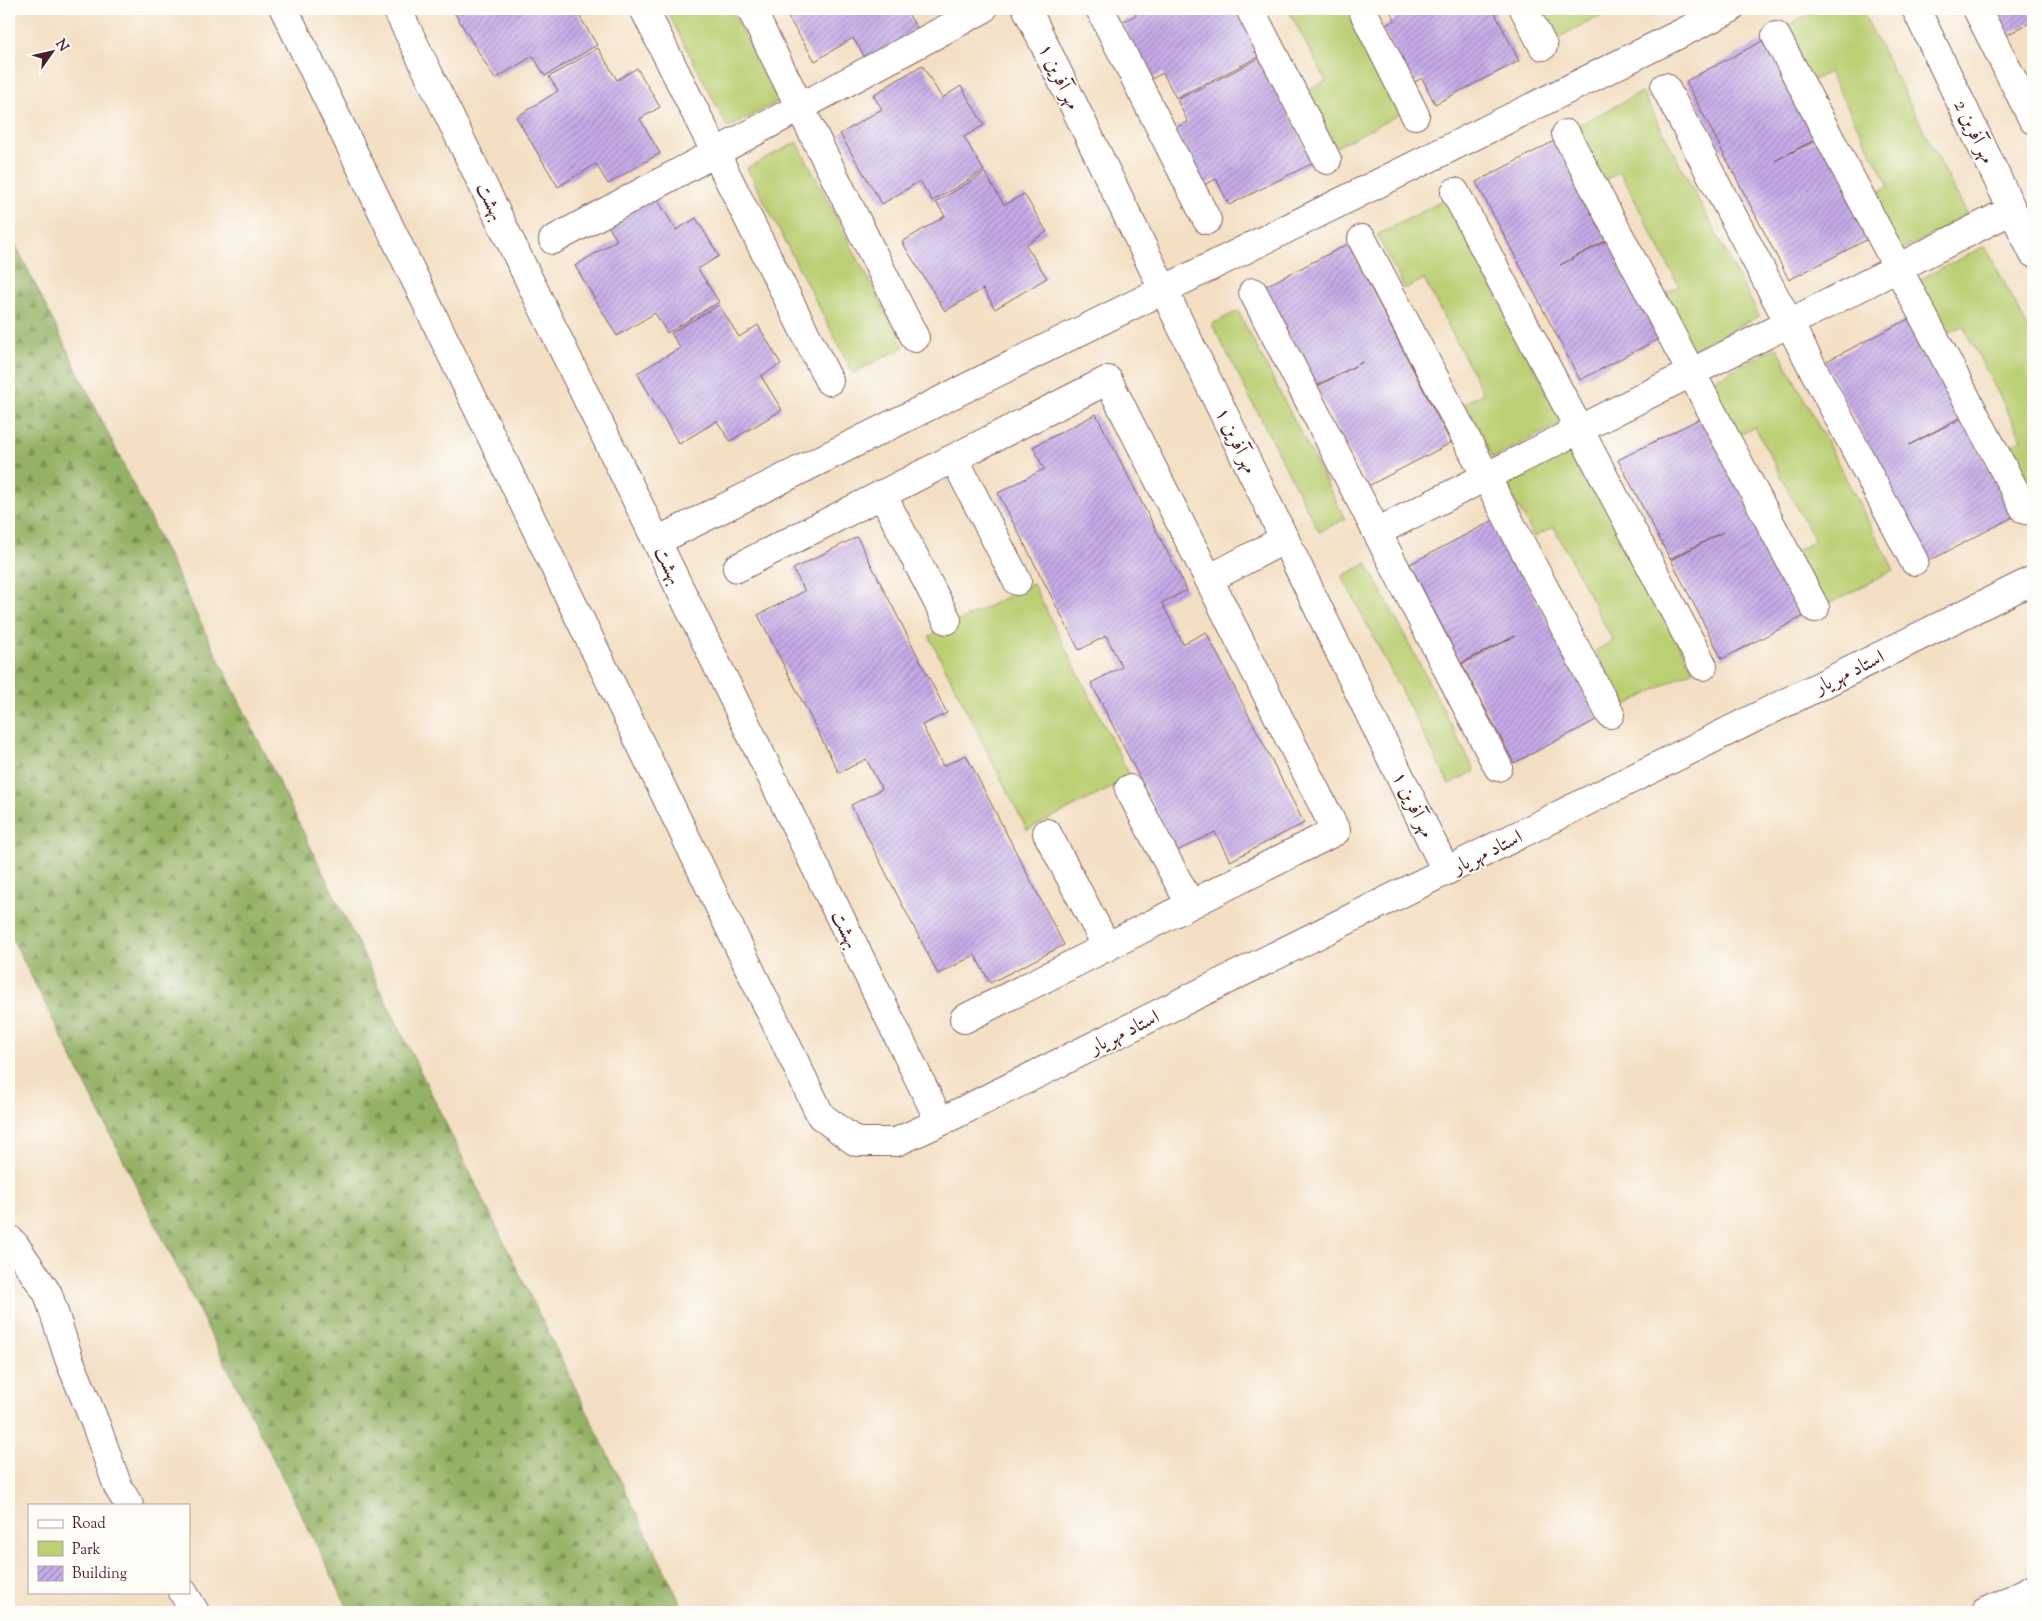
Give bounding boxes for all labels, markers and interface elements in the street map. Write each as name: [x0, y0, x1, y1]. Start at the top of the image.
north arrow: [28, 28, 78, 78]
text: N: [50, 36, 73, 56]
street label: مهر آفرین ۱: [1029, 39, 1086, 116]
street label: مهر آفرین 2: [1945, 95, 2001, 169]
street label: بهشت: [467, 178, 510, 226]
street label: مهر آفرین ۱: [1206, 403, 1263, 480]
street label: بهشت: [645, 542, 688, 590]
street label: استاد مهریار: [1808, 644, 1890, 704]
street label: مهر آفرین ۱: [1383, 767, 1440, 844]
street label: استاد مهریار: [1446, 824, 1528, 884]
street label: بهشت: [822, 906, 865, 954]
street label: استاد مهریار: [1083, 1004, 1165, 1064]
legend: [28, 1504, 190, 1594]
text: Road: [72, 1514, 106, 1535]
text: Park: [72, 1540, 101, 1561]
text: Building: [72, 1564, 127, 1585]

